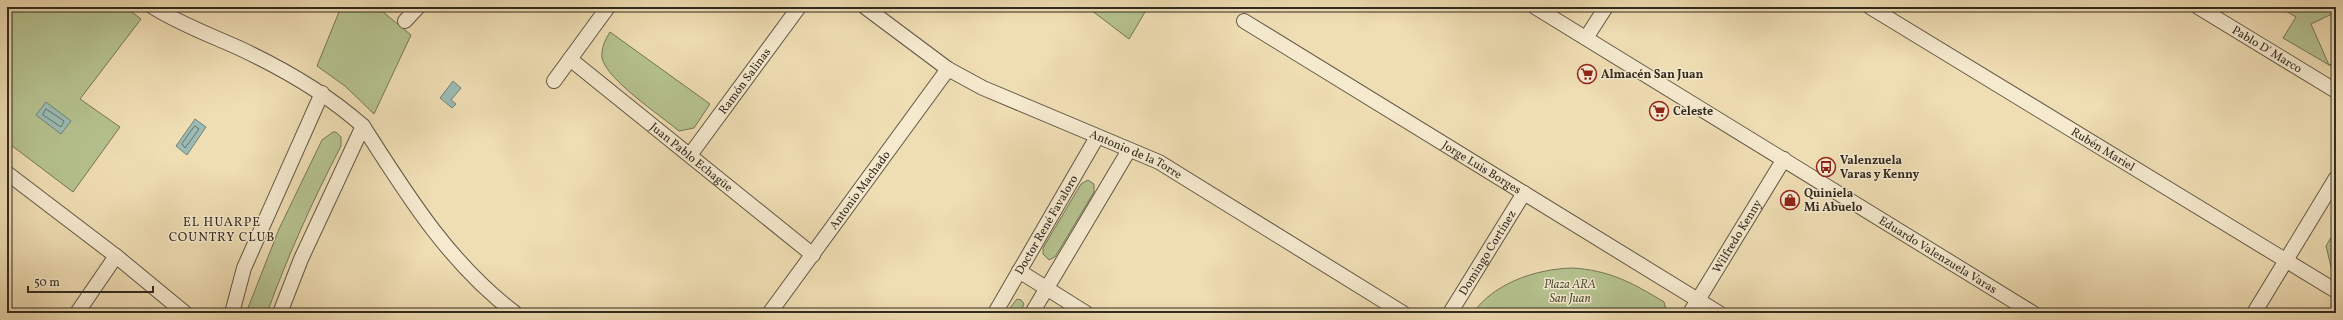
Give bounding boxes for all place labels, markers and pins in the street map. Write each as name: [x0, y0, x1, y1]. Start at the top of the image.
supermarket icon: Almacén San Juan: [1576, 63, 1598, 85]
place label: Almacén San Juan: [1601, 67, 1704, 83]
supermarket icon: Celeste: [1648, 100, 1670, 122]
place label: Celeste: [1673, 104, 1713, 120]
place label: Valenzuela Varas y Kenny: [1840, 153, 1919, 183]
bus stop icon: Valenzuela Varas y Kenny: [1815, 156, 1837, 178]
place label: Quiniela Mi Abuelo: [1804, 186, 1862, 216]
shop icon: Quiniela Mi Abuelo: [1779, 189, 1801, 211]

